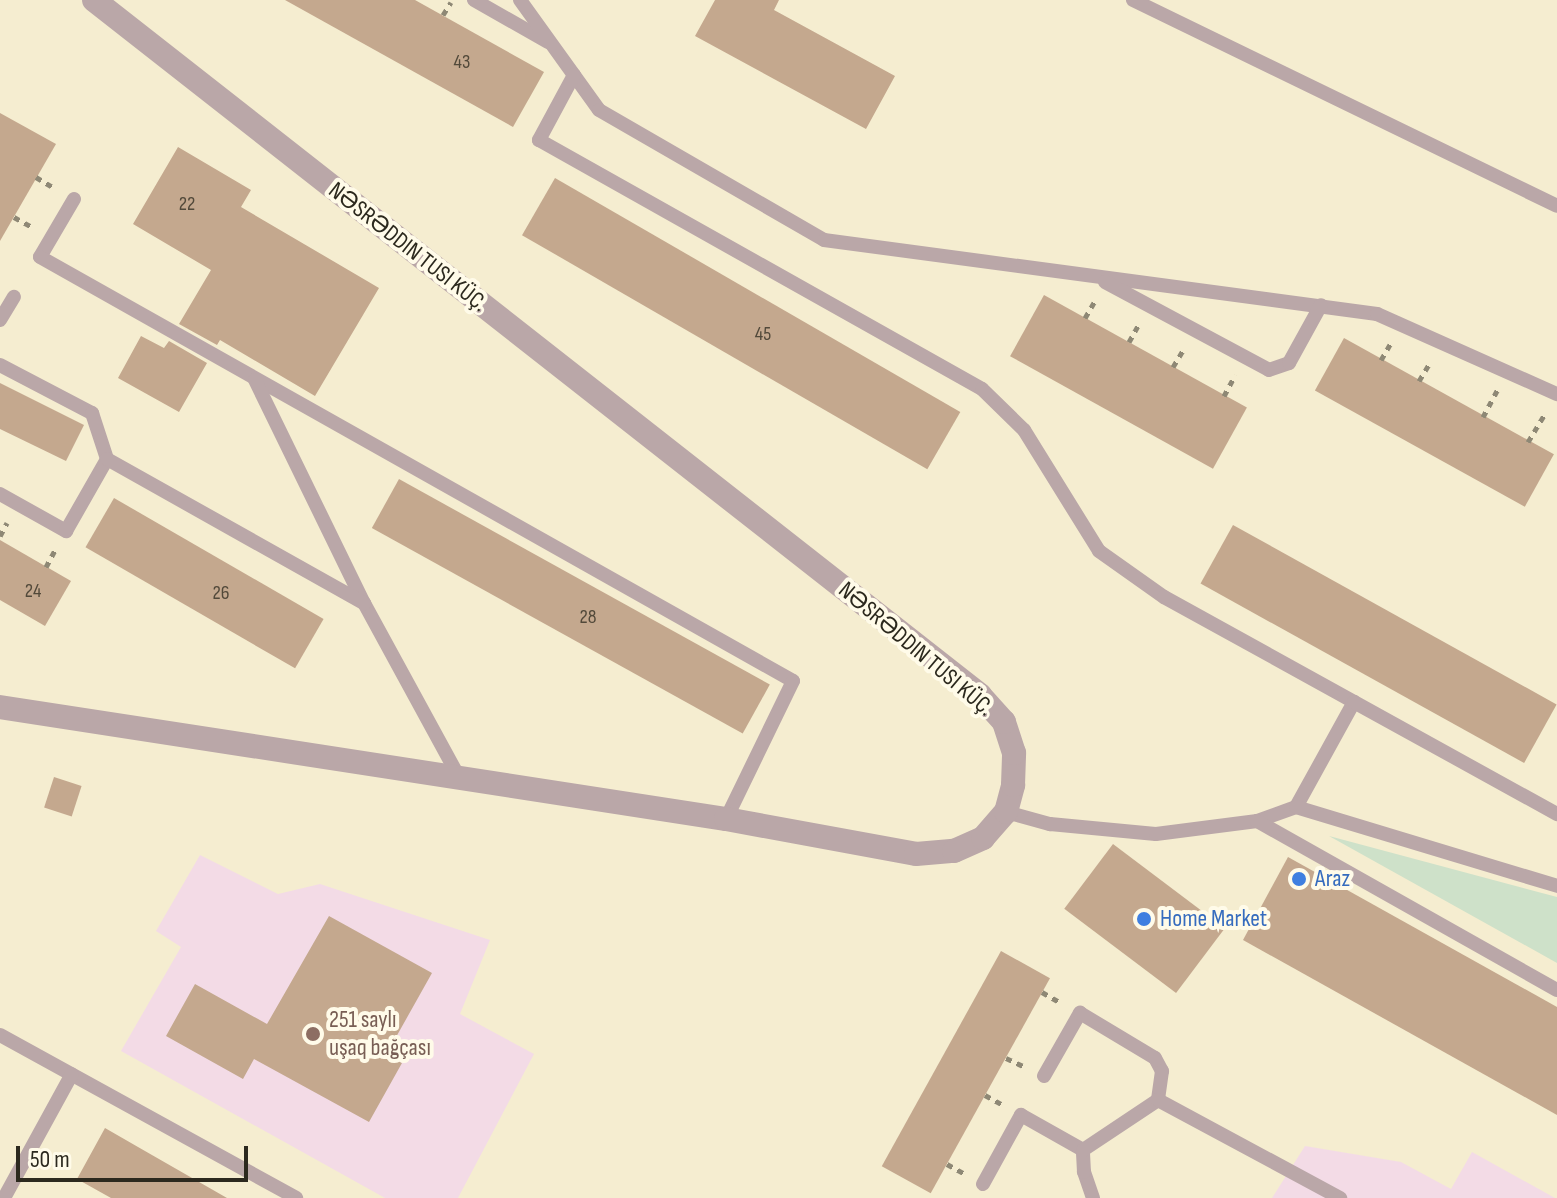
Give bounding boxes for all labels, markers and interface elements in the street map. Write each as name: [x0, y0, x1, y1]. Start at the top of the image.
house number: 43: [454, 50, 470, 74]
street label: NƏSRƏDDIN TUSI KÜÇ.: [323, 176, 493, 318]
house number: 22: [179, 192, 195, 216]
house number: 45: [755, 322, 771, 346]
street label: NƏSRƏDDIN TUSI KÜÇ.: [833, 576, 999, 722]
house number: 24: [25, 579, 41, 603]
house number: 26: [213, 581, 229, 605]
house number: 28: [580, 605, 596, 629]
place label: Araz: [1315, 865, 1350, 893]
marker: Araz: [1290, 870, 1308, 888]
place label: Home Market: [1160, 905, 1267, 933]
marker: Home Market: [1135, 910, 1153, 928]
place label: 251 saylı uşaq bağçası: [329, 1006, 431, 1062]
marker: 251 saylı uşaq bağçası: [304, 1025, 322, 1043]
scale bar: [20, 1130, 252, 1180]
text: 50 m: [30, 1145, 70, 1174]

